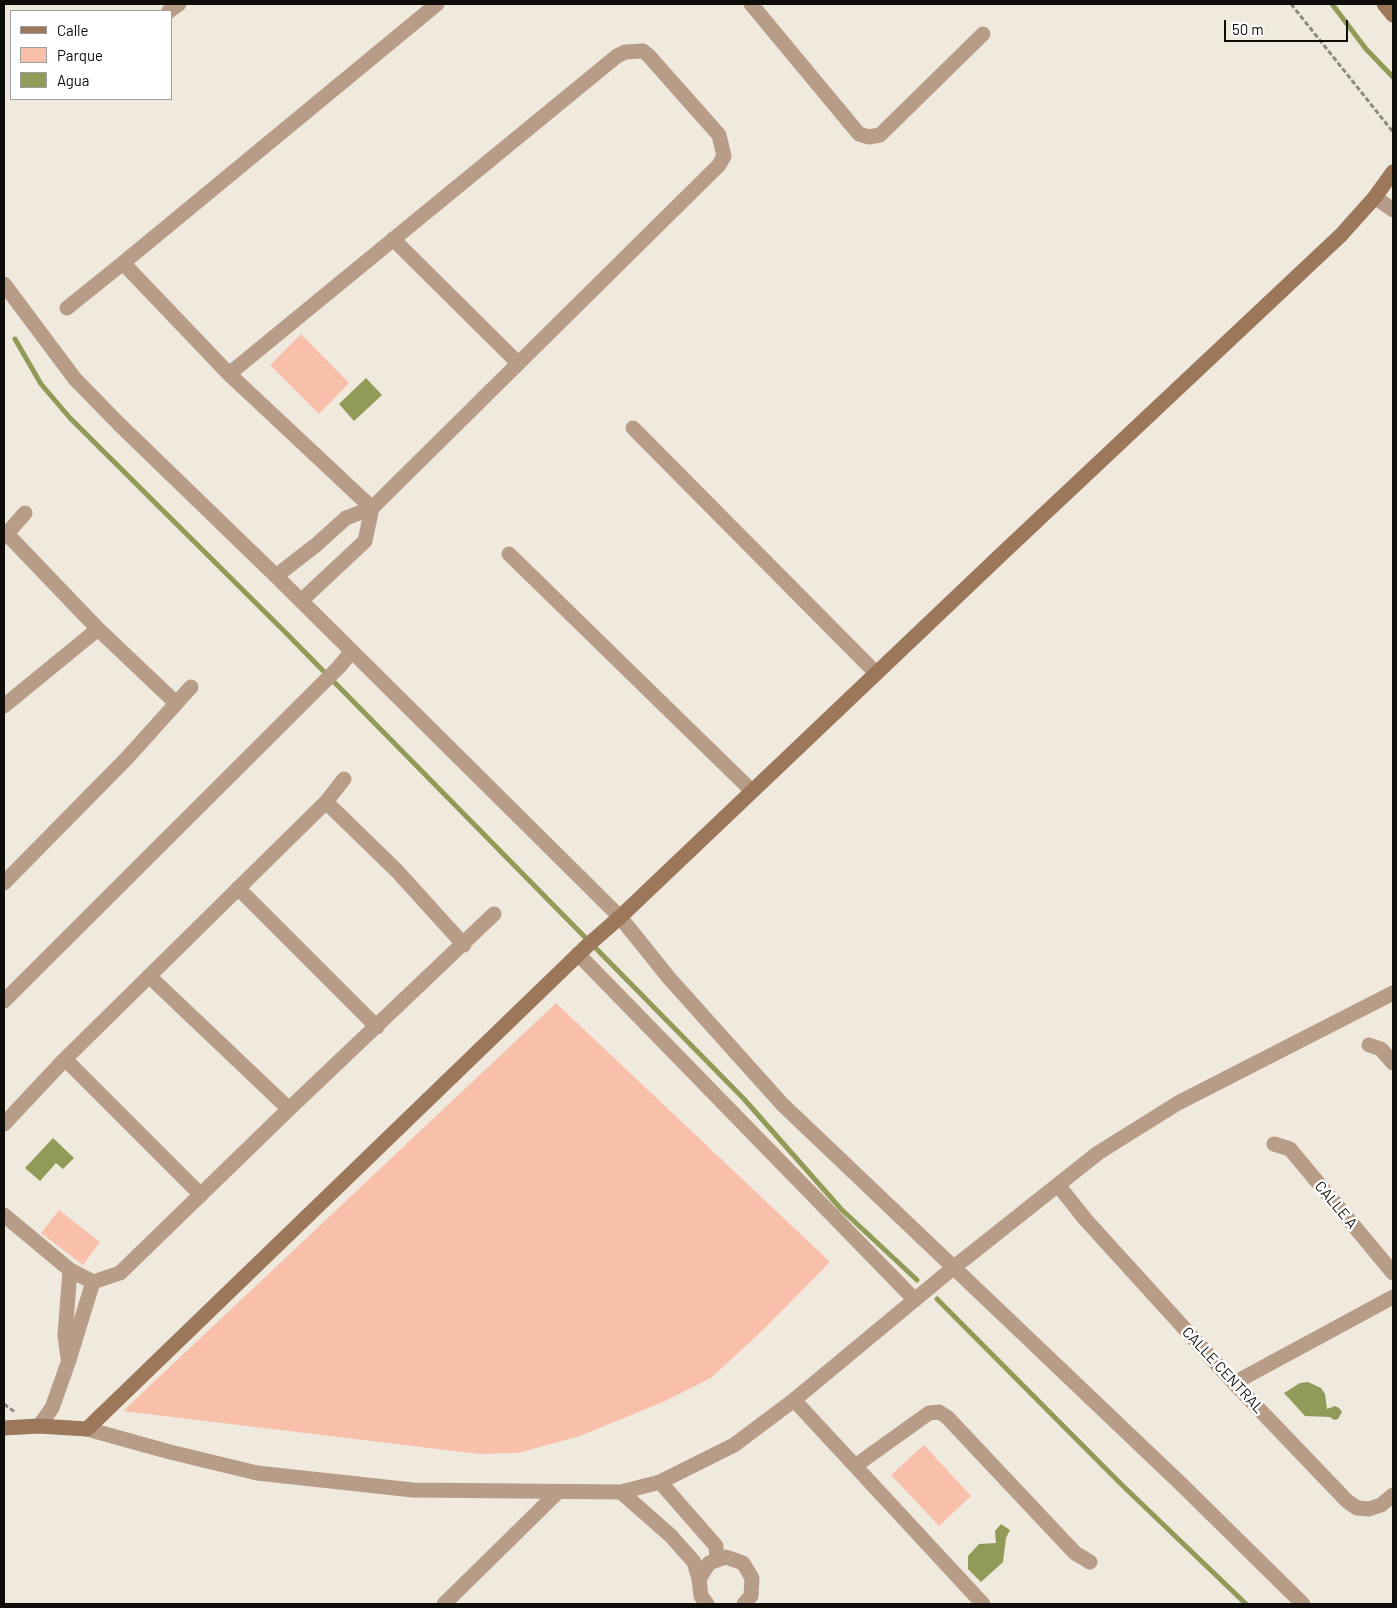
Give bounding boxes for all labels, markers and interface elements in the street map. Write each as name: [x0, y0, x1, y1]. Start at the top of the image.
legend: [10, 10, 172, 100]
scale bar: [1227, 10, 1351, 42]
text: 50 m: [1232, 20, 1264, 38]
text: Calle: [57, 21, 89, 39]
text: Parque: [57, 46, 103, 64]
text: Agua: [57, 71, 90, 89]
street label: CALLE A: [1311, 1178, 1361, 1232]
street label: CALLE CENTRAL: [1178, 1323, 1268, 1417]

